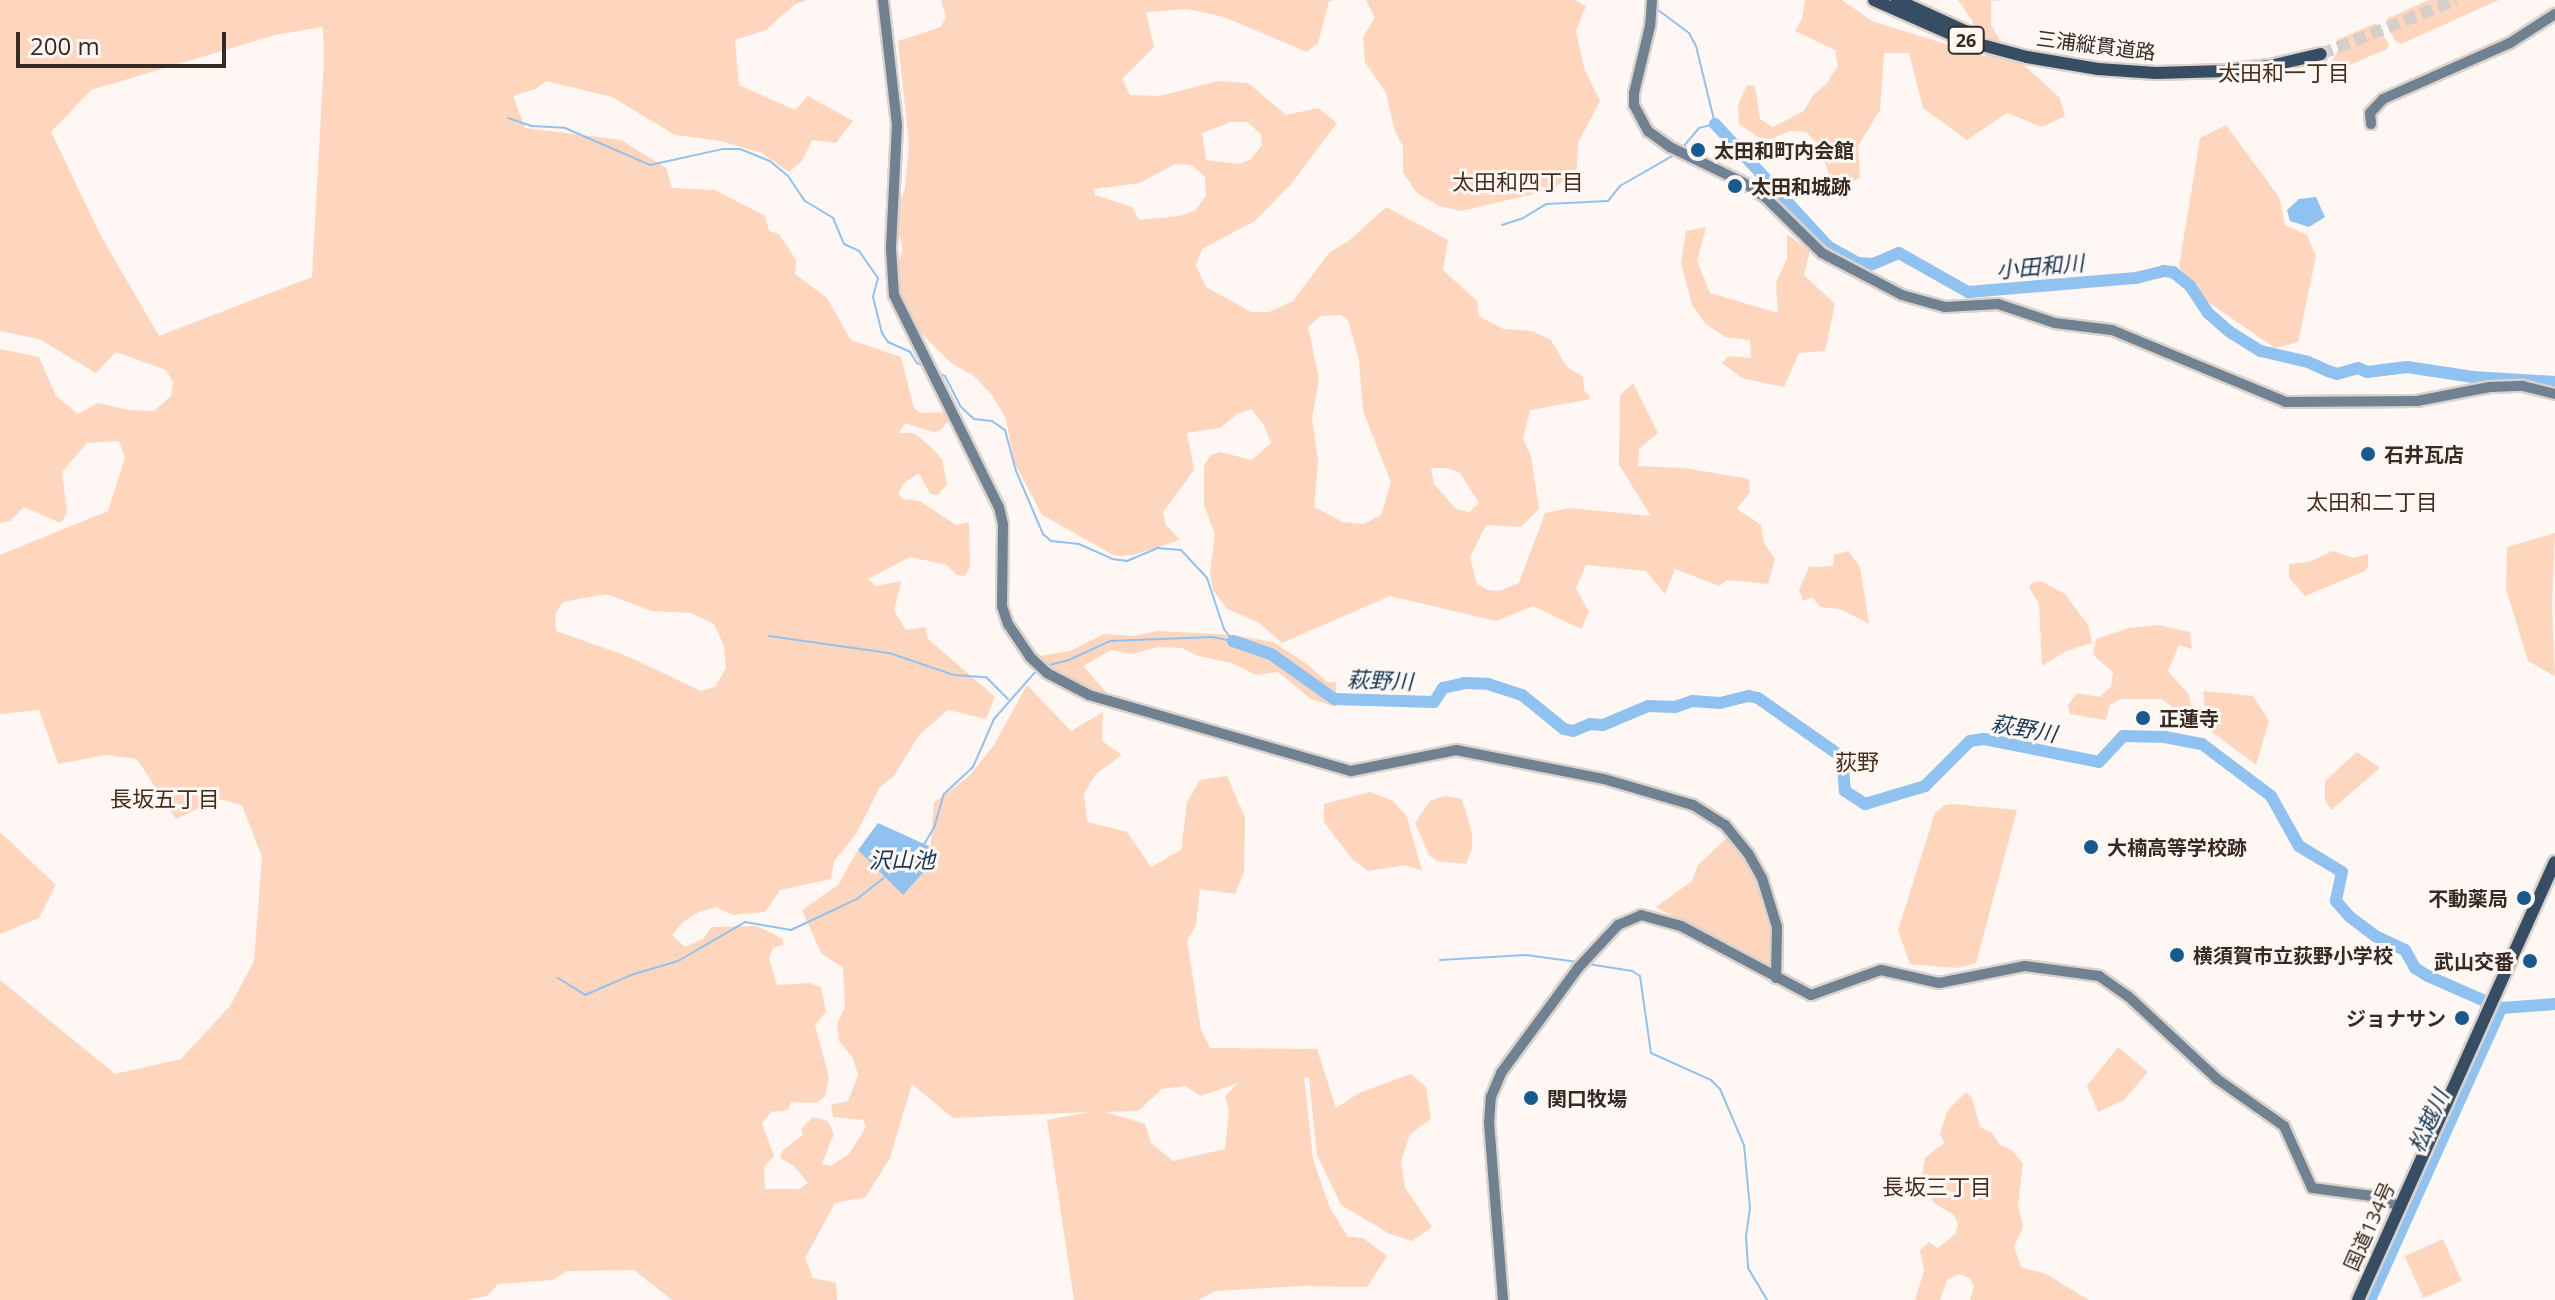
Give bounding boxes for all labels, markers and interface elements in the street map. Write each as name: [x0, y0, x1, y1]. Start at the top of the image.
scale bar: [20, 16, 230, 66]
road number: 26: [1946, 26, 1986, 54]
street label: 三浦縦貫道路: [2035, 26, 2157, 64]
text: 200 m: [30, 29, 100, 62]
district label: 太田和一丁目: [2218, 60, 2350, 86]
place label: 太田和町内会館: [1714, 138, 1854, 162]
marker: 太田和町内会館: [1689, 141, 1707, 159]
district label: 太田和四丁目: [1452, 169, 1584, 195]
place label: 太田和城跡: [1751, 174, 1851, 198]
marker: 太田和城跡: [1726, 177, 1744, 195]
water label: 小田和川: [1995, 249, 2085, 283]
place label: 石井瓦店: [2384, 442, 2464, 466]
marker: 石井瓦店: [2359, 445, 2377, 463]
district label: 太田和二丁目: [2306, 489, 2438, 515]
water label: 萩野川: [1347, 666, 1413, 694]
place label: 正蓮寺: [2159, 706, 2219, 730]
water label: 萩野川: [1989, 709, 2059, 747]
marker: 正蓮寺: [2134, 709, 2152, 727]
district label: 荻野: [1835, 749, 1879, 775]
district label: 長坂五丁目: [110, 786, 220, 812]
place label: 大楠高等学校跡: [2107, 835, 2247, 859]
marker: 大楠高等学校跡: [2082, 838, 2100, 856]
water label: 沢山池: [869, 847, 935, 873]
place label: 不動薬局: [2428, 886, 2508, 910]
marker: 不動薬局: [2515, 889, 2533, 907]
place label: 横須賀市立荻野小学校: [2193, 943, 2393, 967]
marker: 横須賀市立荻野小学校: [2168, 946, 2186, 964]
place label: 武山交番: [2434, 949, 2514, 973]
marker: 武山交番: [2521, 952, 2539, 970]
place label: ジョナサン: [2346, 1006, 2446, 1030]
marker: ジョナサン: [2453, 1009, 2471, 1027]
water label: 松越川: [2403, 1085, 2453, 1157]
place label: 関口牧場: [1547, 1086, 1627, 1110]
marker: 関口牧場: [1522, 1089, 1540, 1107]
district label: 長坂三丁目: [1882, 1174, 1992, 1200]
street label: 国道134号: [2339, 1178, 2399, 1274]

